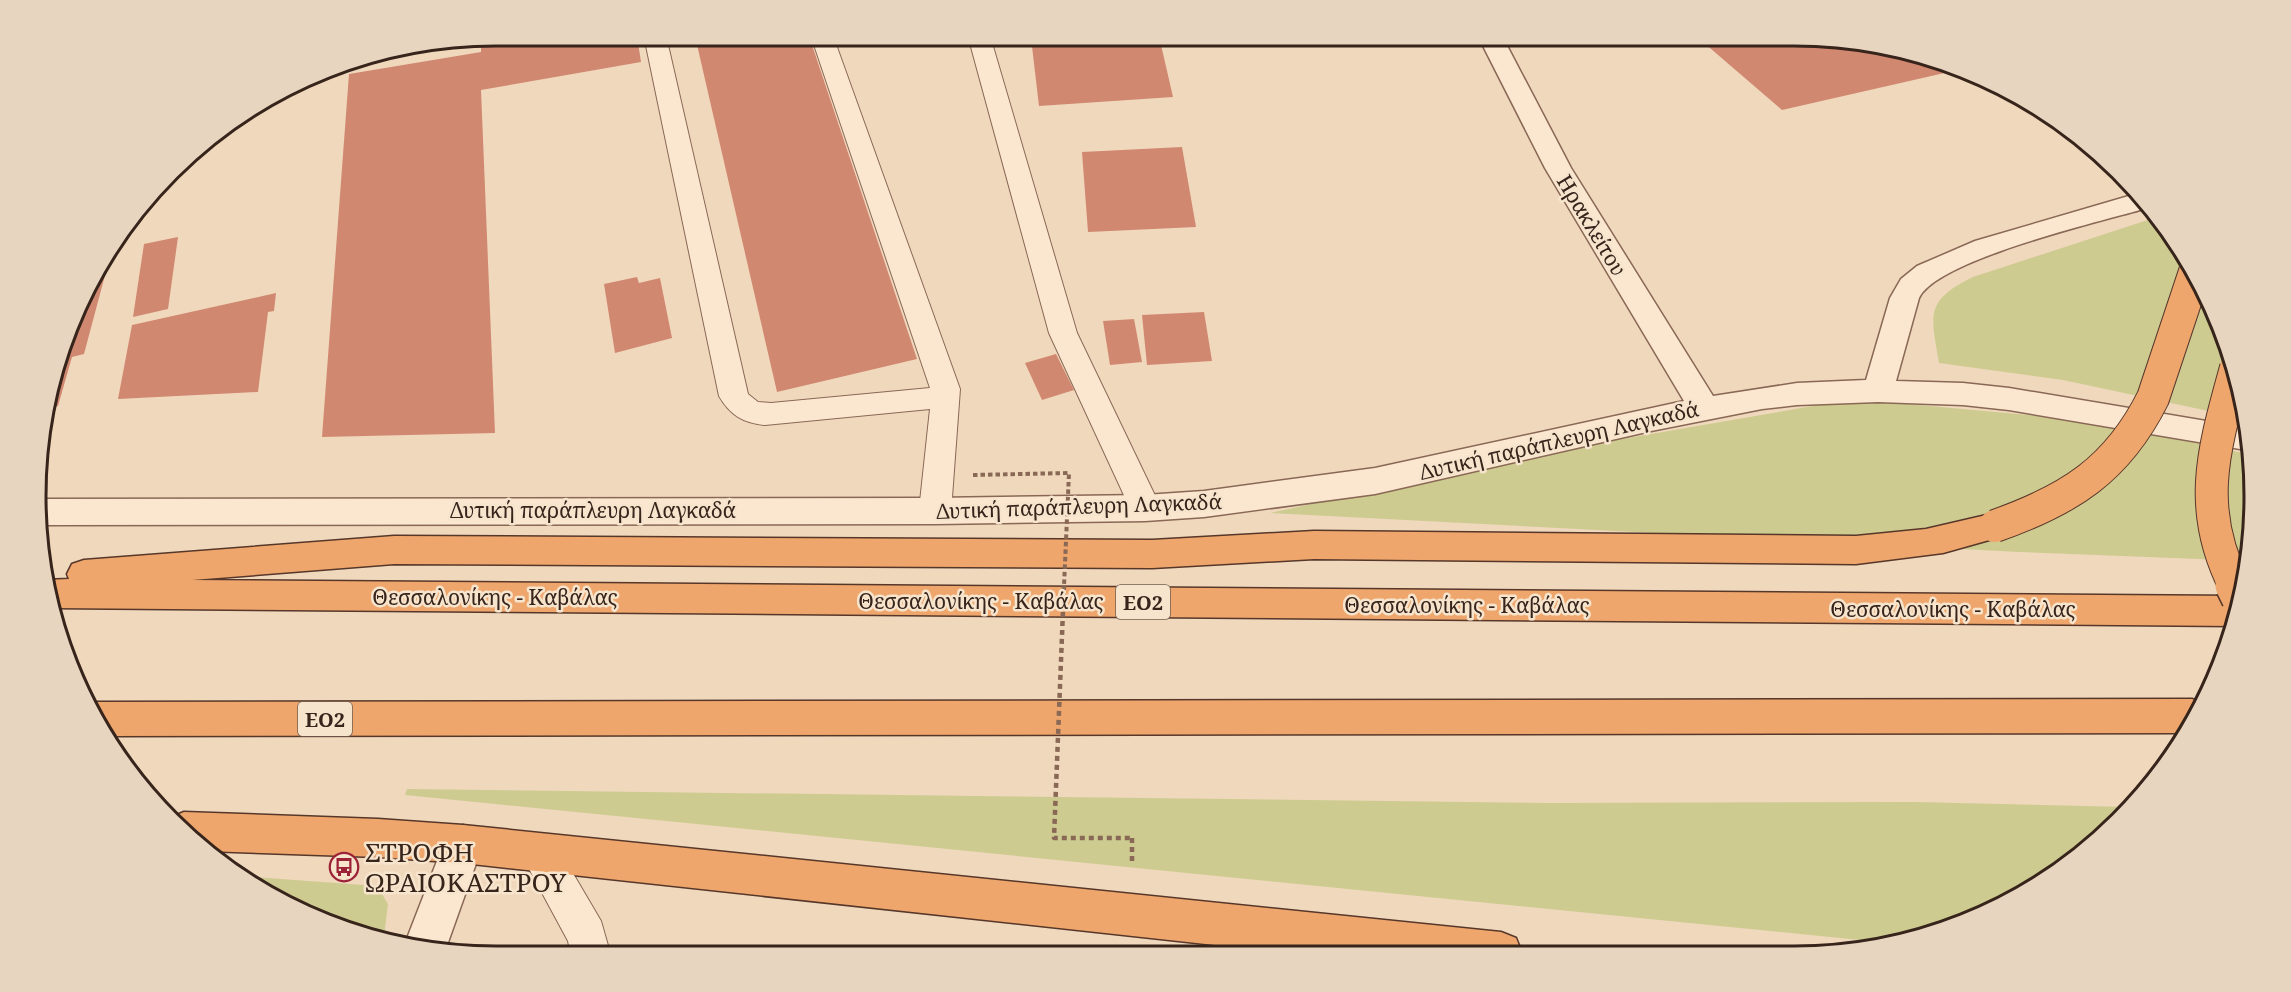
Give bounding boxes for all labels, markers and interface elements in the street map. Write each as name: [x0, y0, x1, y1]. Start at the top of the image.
street label: Ηρακλείτου: [1551, 169, 1633, 281]
street label: Δυτική παράπλευρη Λαγκαδά: [1417, 394, 1702, 486]
street label: Δυτική παράπλευρη Λαγκαδά: [936, 487, 1223, 525]
street label: Δυτική παράπλευρη Λαγκαδά: [450, 496, 737, 524]
street label: Θεσσαλονίκης - Καβάλας: [372, 583, 618, 611]
road number: ΕΟ2: [1116, 585, 1170, 619]
street label: Θεσσαλονίκης - Καβάλας: [858, 587, 1104, 615]
street label: Θεσσαλονίκης - Καβάλας: [1344, 591, 1590, 619]
street label: Θεσσαλονίκης - Καβάλας: [1830, 595, 2076, 623]
road number: ΕΟ2: [298, 702, 352, 736]
place label: ΣΤΡΟΦΗ ΩΡΑΙΟΚΑΣΤΡΟΥ: [365, 834, 567, 900]
bus stop icon: ΣΤΡΟΦΗ ΩΡΑΙΟΚΑΣΤΡΟΥ: [328, 851, 360, 883]

